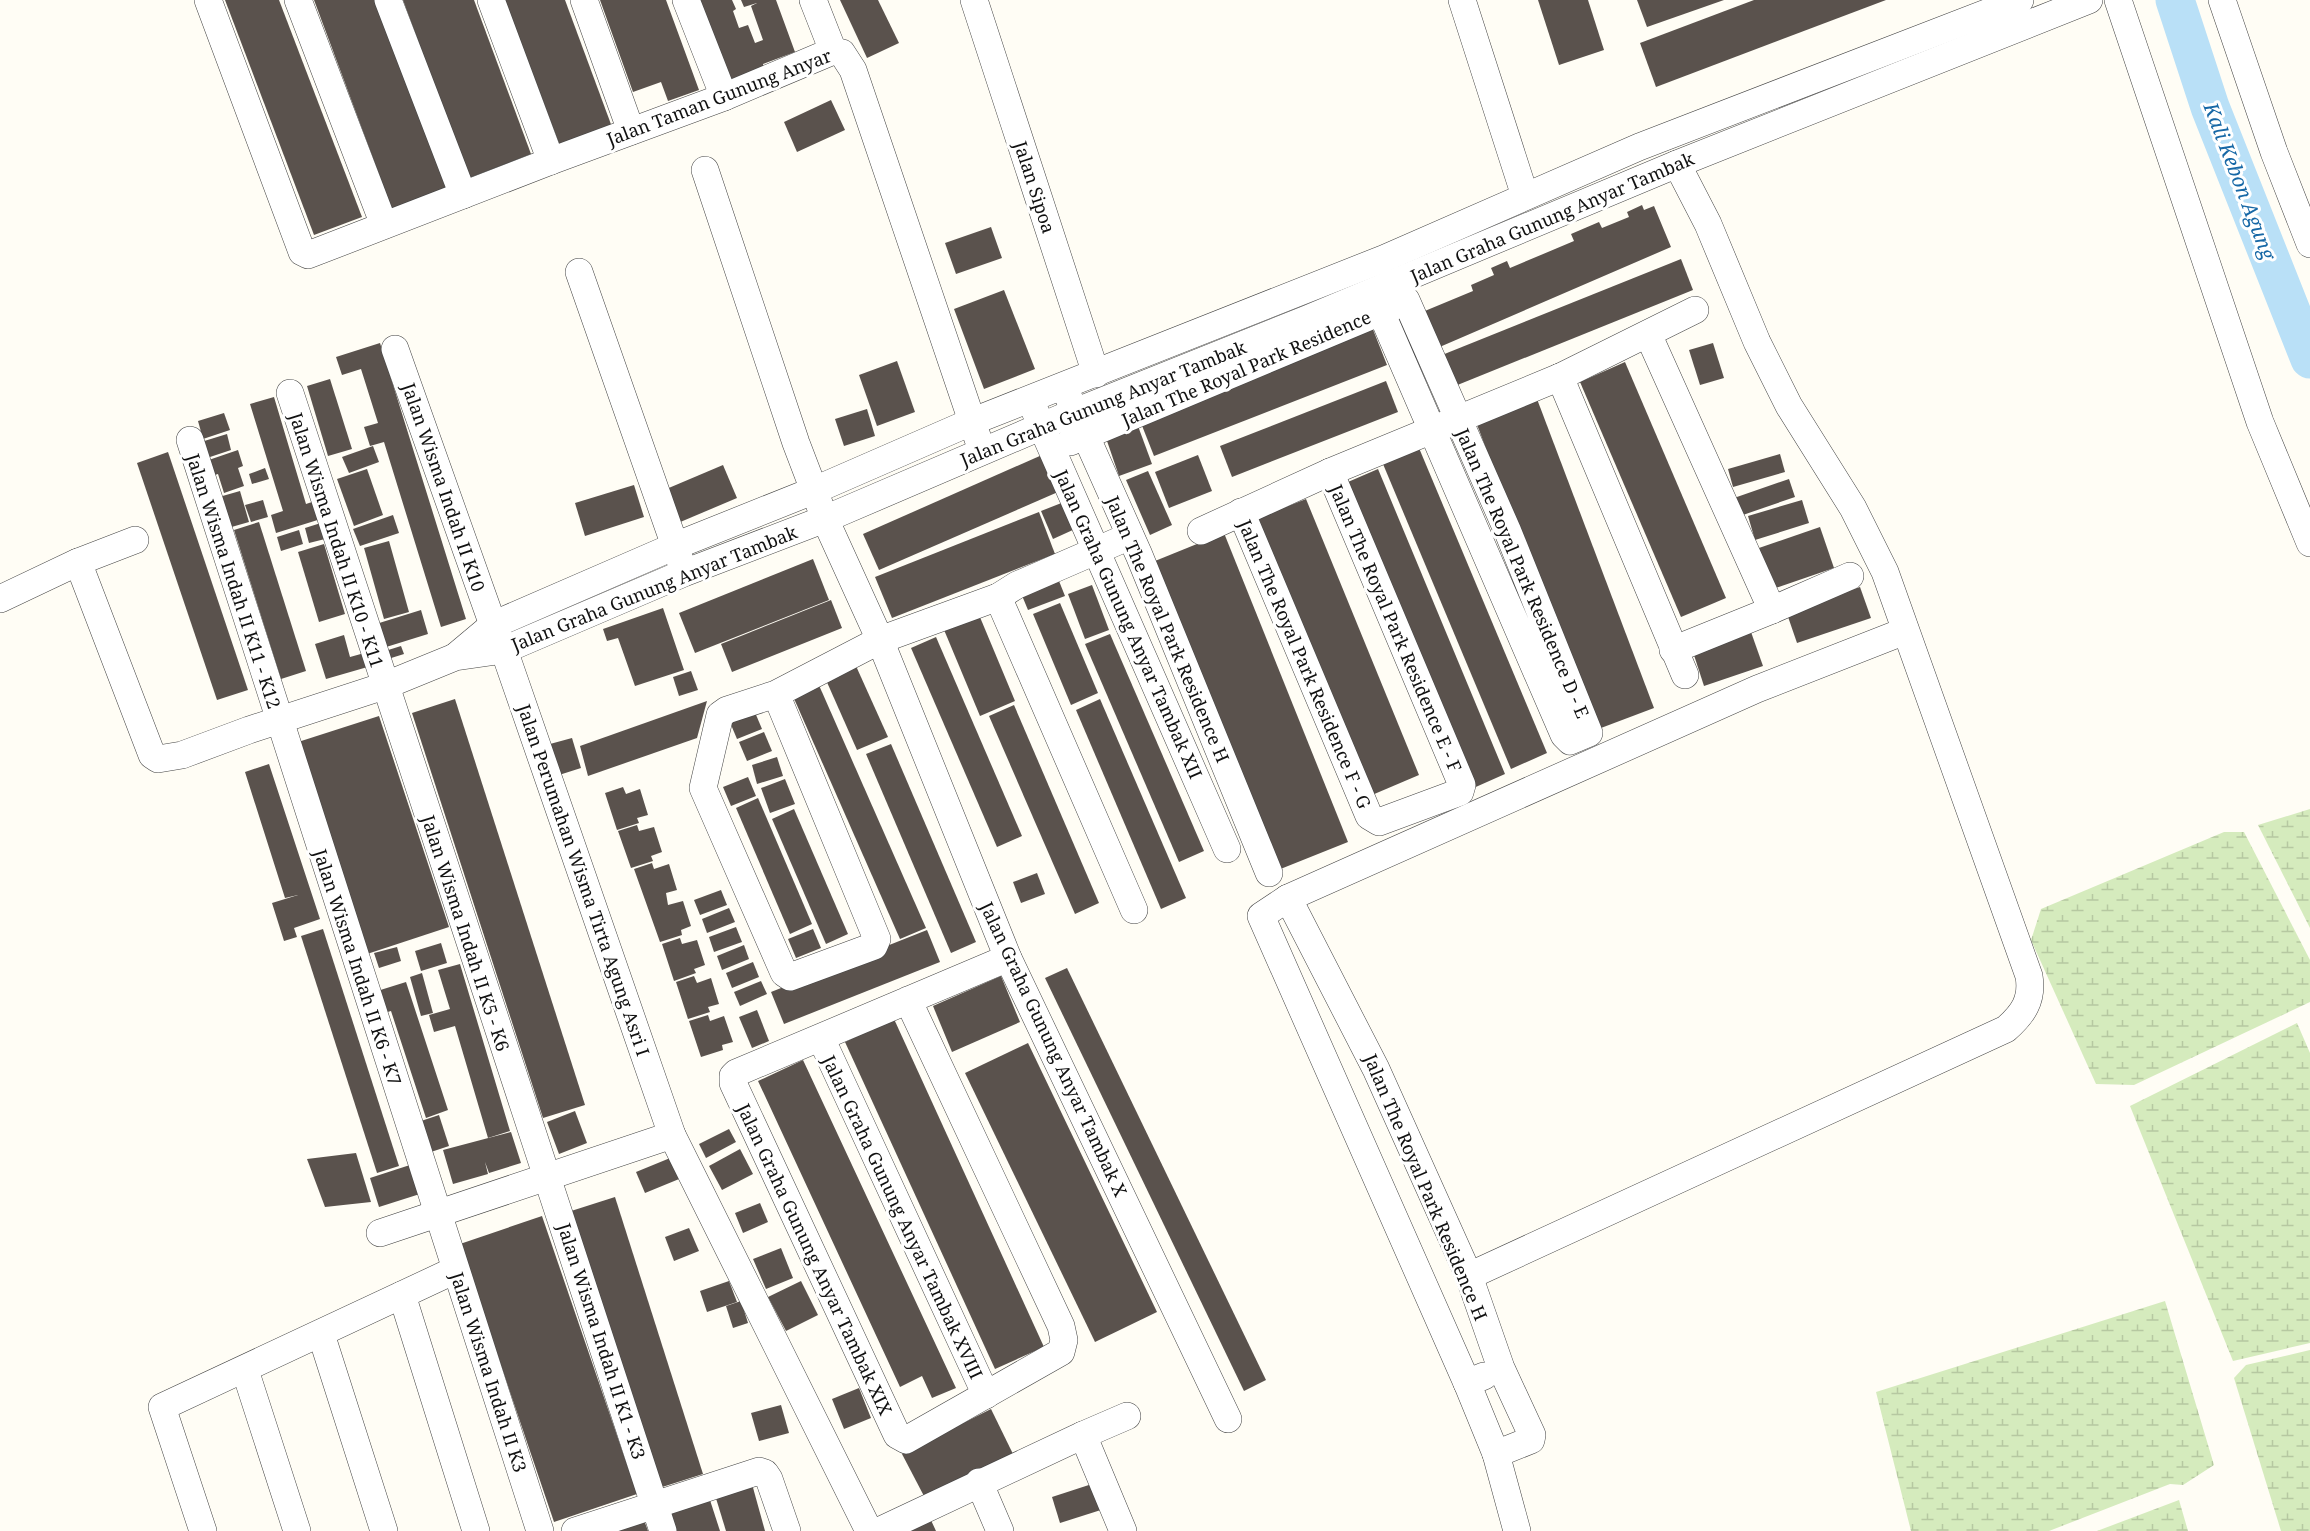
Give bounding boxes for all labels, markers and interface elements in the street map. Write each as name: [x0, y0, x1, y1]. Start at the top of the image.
street label: Jalan Taman Gunung Anyar: [602, 43, 835, 151]
water label: Kali Kebon Agung: [2197, 98, 2283, 264]
street label: Jalan Sipoa: [1008, 137, 1061, 236]
street label: Jalan Graha Gunung Anyar Tambak: [1406, 146, 1698, 288]
street label: Jalan The Royal Park Residence: [1117, 304, 1374, 432]
street label: Jalan Graha Gunung Anyar Tambak: [956, 334, 1250, 472]
street label: Jalan Wisma Indah II K10: [397, 378, 491, 595]
street label: Jalan Wisma Indah II K10 - K11: [284, 408, 390, 671]
street label: Jalan The Royal Park Residence D - E: [1451, 424, 1595, 721]
street label: Jalan Wisma Indah II K11 - K12: [181, 449, 287, 712]
street label: Jalan Graha Gunung Anyar Tambak XII: [1049, 465, 1208, 782]
street label: Jalan The Royal Park Residence E - F: [1324, 480, 1468, 775]
street label: Jalan The Royal Park Residence H: [1100, 491, 1235, 766]
street label: Jalan The Royal Park Residence F - G: [1233, 515, 1377, 812]
street label: Jalan Graha Gunung Anyar Tambak: [507, 519, 801, 657]
street label: Jalan Perumahan Wisma Tirta Agung Asri I: [512, 700, 656, 1059]
street label: Jalan Wisma Indah II K5 - K6: [416, 811, 516, 1054]
street label: Jalan Wisma Indah II K6 - K7: [308, 845, 408, 1088]
street label: Jalan Graha Gunung Anyar Tambak X: [975, 897, 1133, 1200]
street label: Jalan The Royal Park Residence H: [1358, 1049, 1493, 1324]
street label: Jalan Graha Gunung Anyar Tambak XVIII: [817, 1050, 989, 1383]
street label: Jalan Graha Gunung Anyar Tambak XIX: [732, 1098, 898, 1419]
street label: Jalan Wisma Indah II K1 - K3: [552, 1219, 652, 1462]
street label: Jalan Wisma Indah II K3: [445, 1268, 533, 1475]

